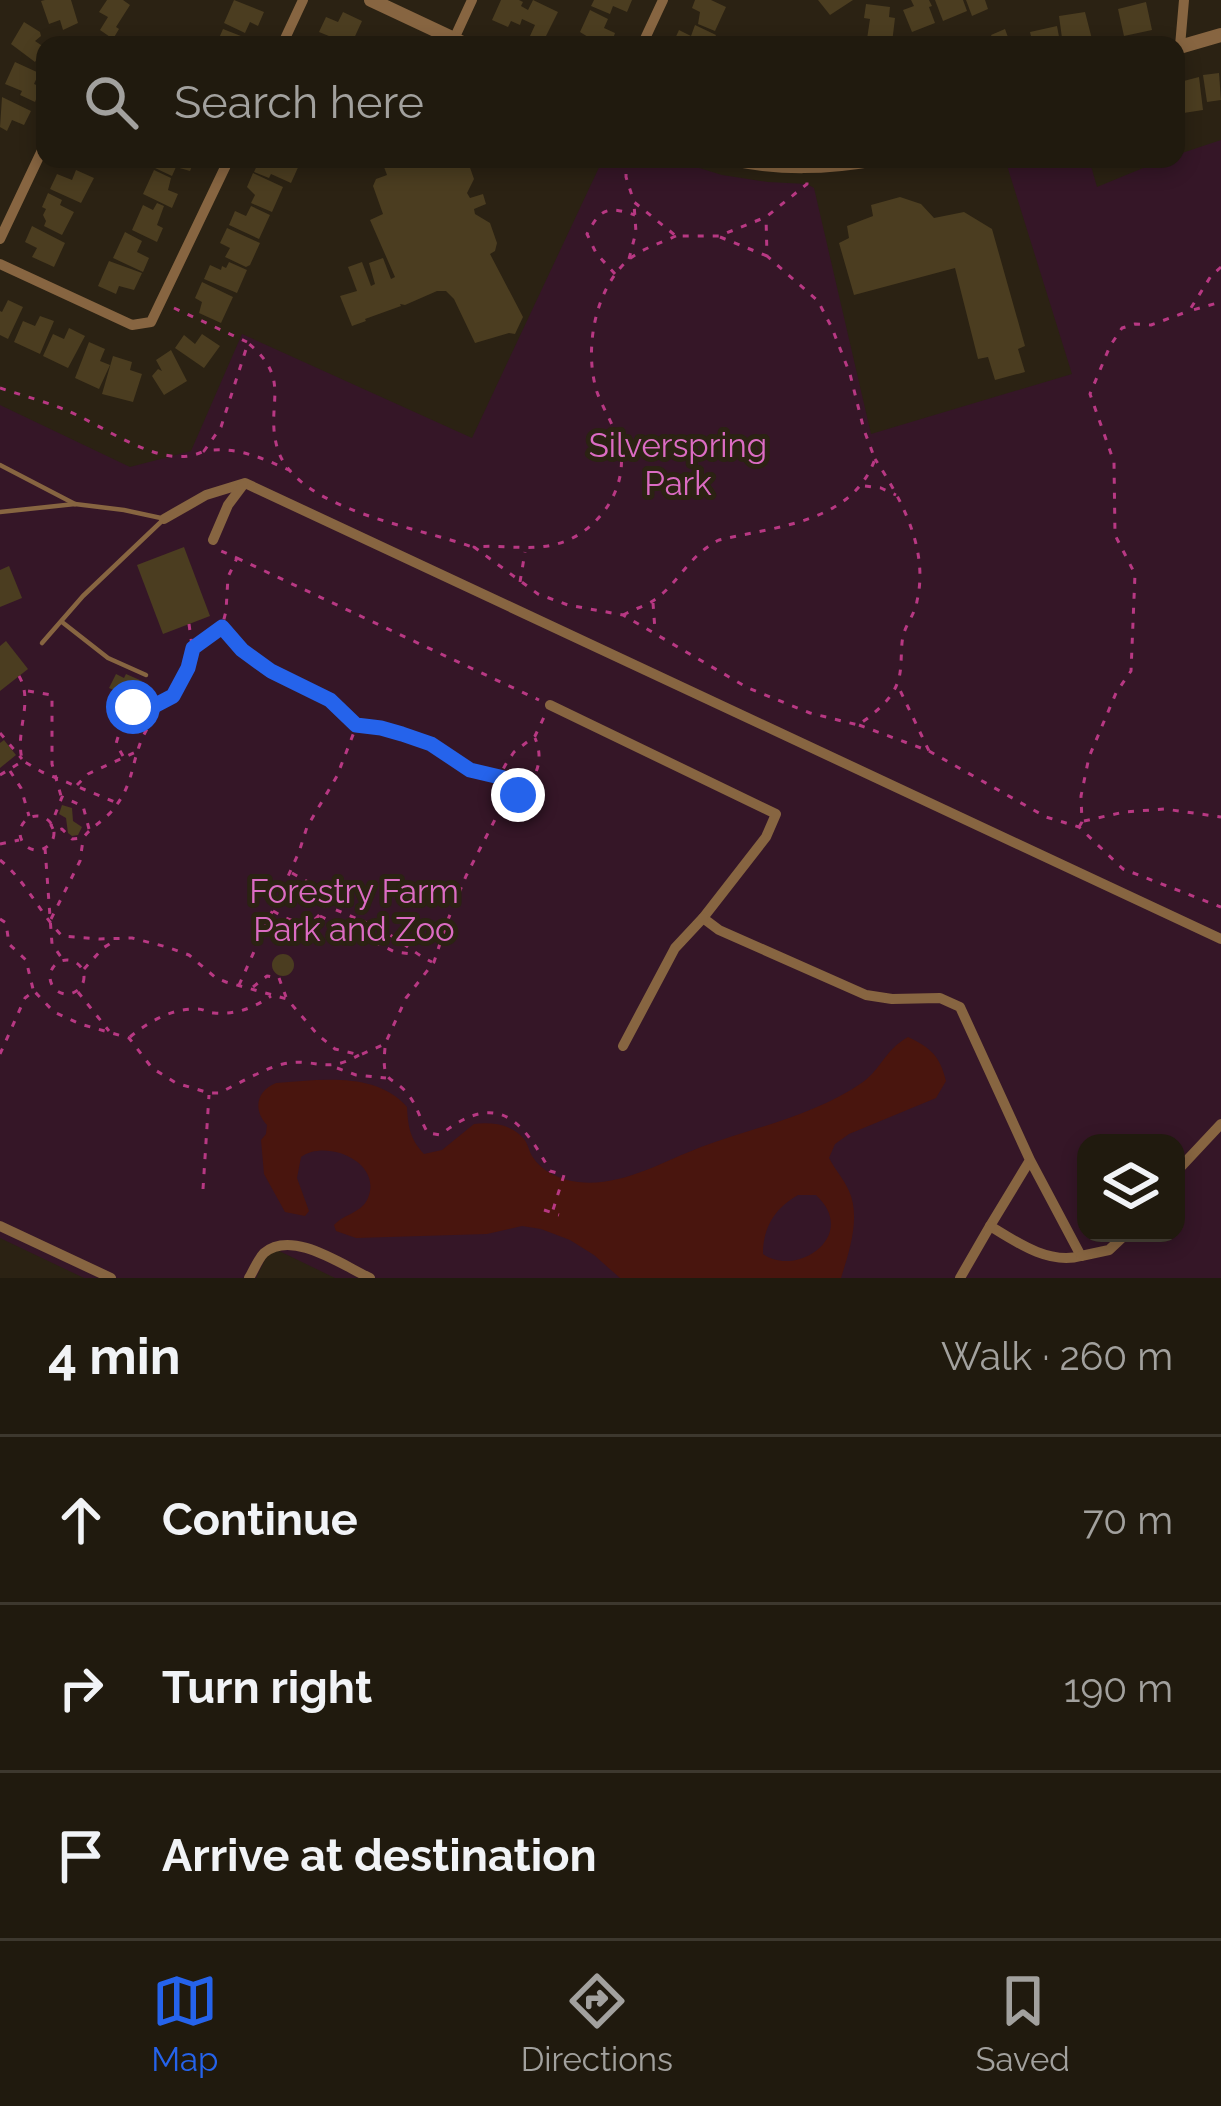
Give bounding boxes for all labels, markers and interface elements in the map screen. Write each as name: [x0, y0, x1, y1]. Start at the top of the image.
search box: [36, 36, 1185, 168]
icon: search: [78, 69, 144, 135]
text: Search here: [174, 76, 424, 129]
park label: Silverspring Park: [589, 426, 767, 503]
route start: [106, 680, 160, 734]
route end: [491, 768, 545, 822]
park label: Forestry Farm Park and Zoo: [249, 872, 459, 949]
map controls: [1077, 1134, 1185, 1242]
button: layers: [1077, 1134, 1185, 1242]
text: 4 min: [48, 1326, 181, 1386]
text: Walk · 260 m: [941, 1333, 1173, 1379]
icon: ahead: [48, 1487, 114, 1553]
text: Continue: [162, 1493, 358, 1546]
text: 70 m: [1083, 1497, 1173, 1543]
icon: right: [48, 1655, 114, 1721]
text: Turn right: [162, 1661, 372, 1714]
text: 190 m: [1064, 1665, 1173, 1711]
icon: arrive: [48, 1823, 114, 1889]
text: Arrive at destination: [162, 1829, 597, 1882]
tab: Map: [151, 1968, 218, 2079]
tab: Directions: [521, 1968, 673, 2079]
tab: Saved: [975, 1968, 1070, 2079]

